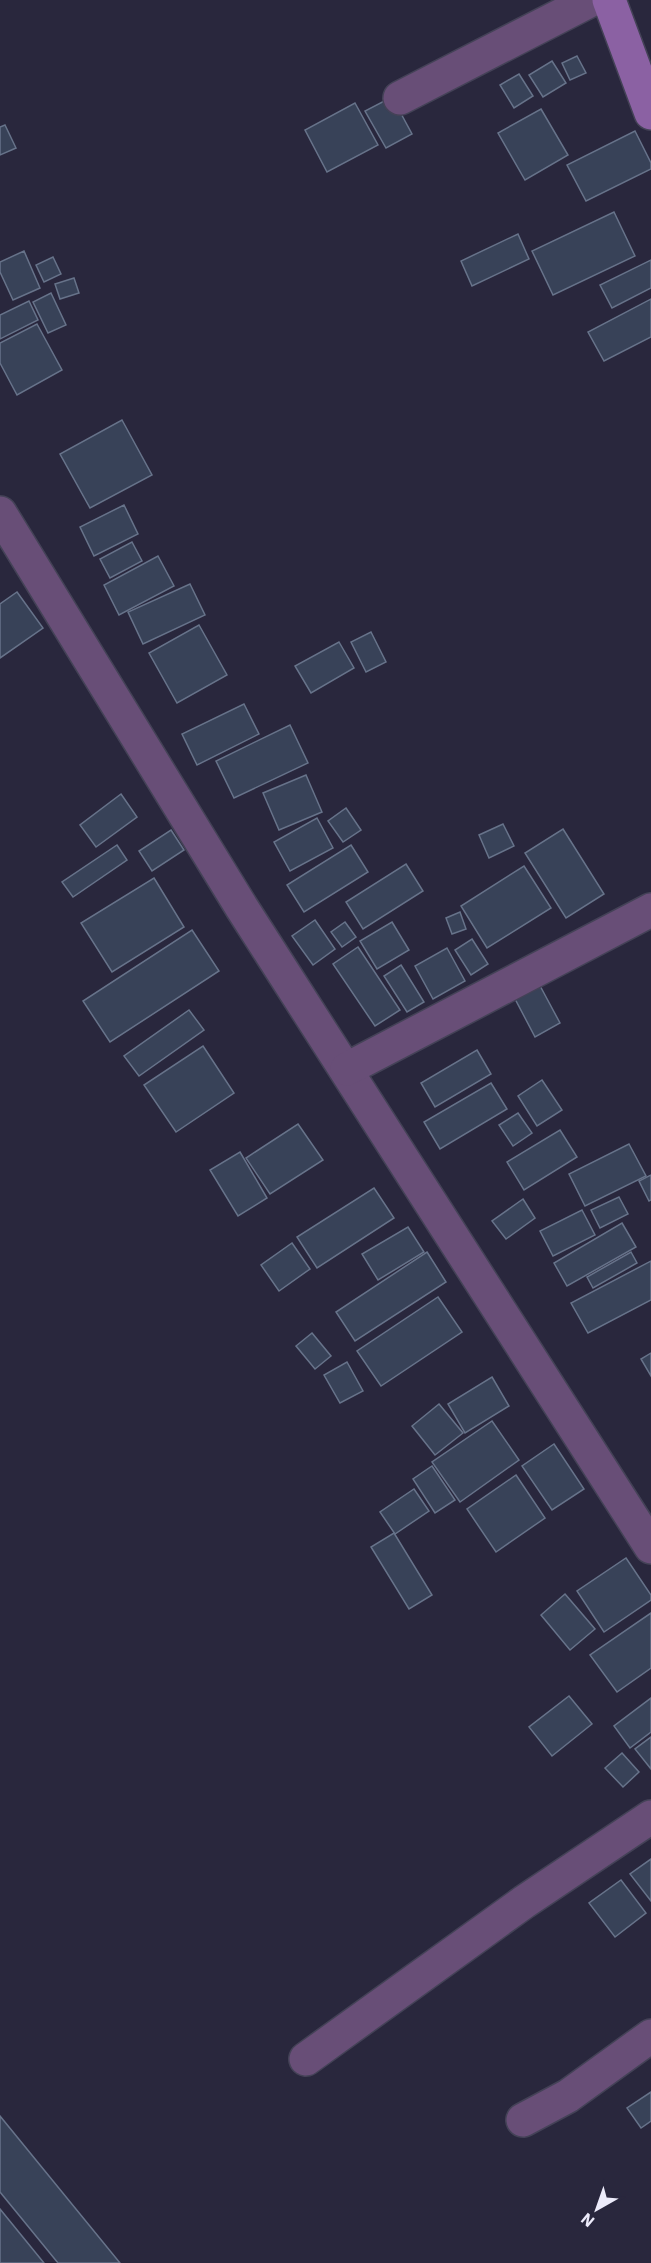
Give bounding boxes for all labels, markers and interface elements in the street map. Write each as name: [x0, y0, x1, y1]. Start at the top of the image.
north arrow: [567, 2179, 627, 2239]
text: N: [576, 2209, 598, 2232]

